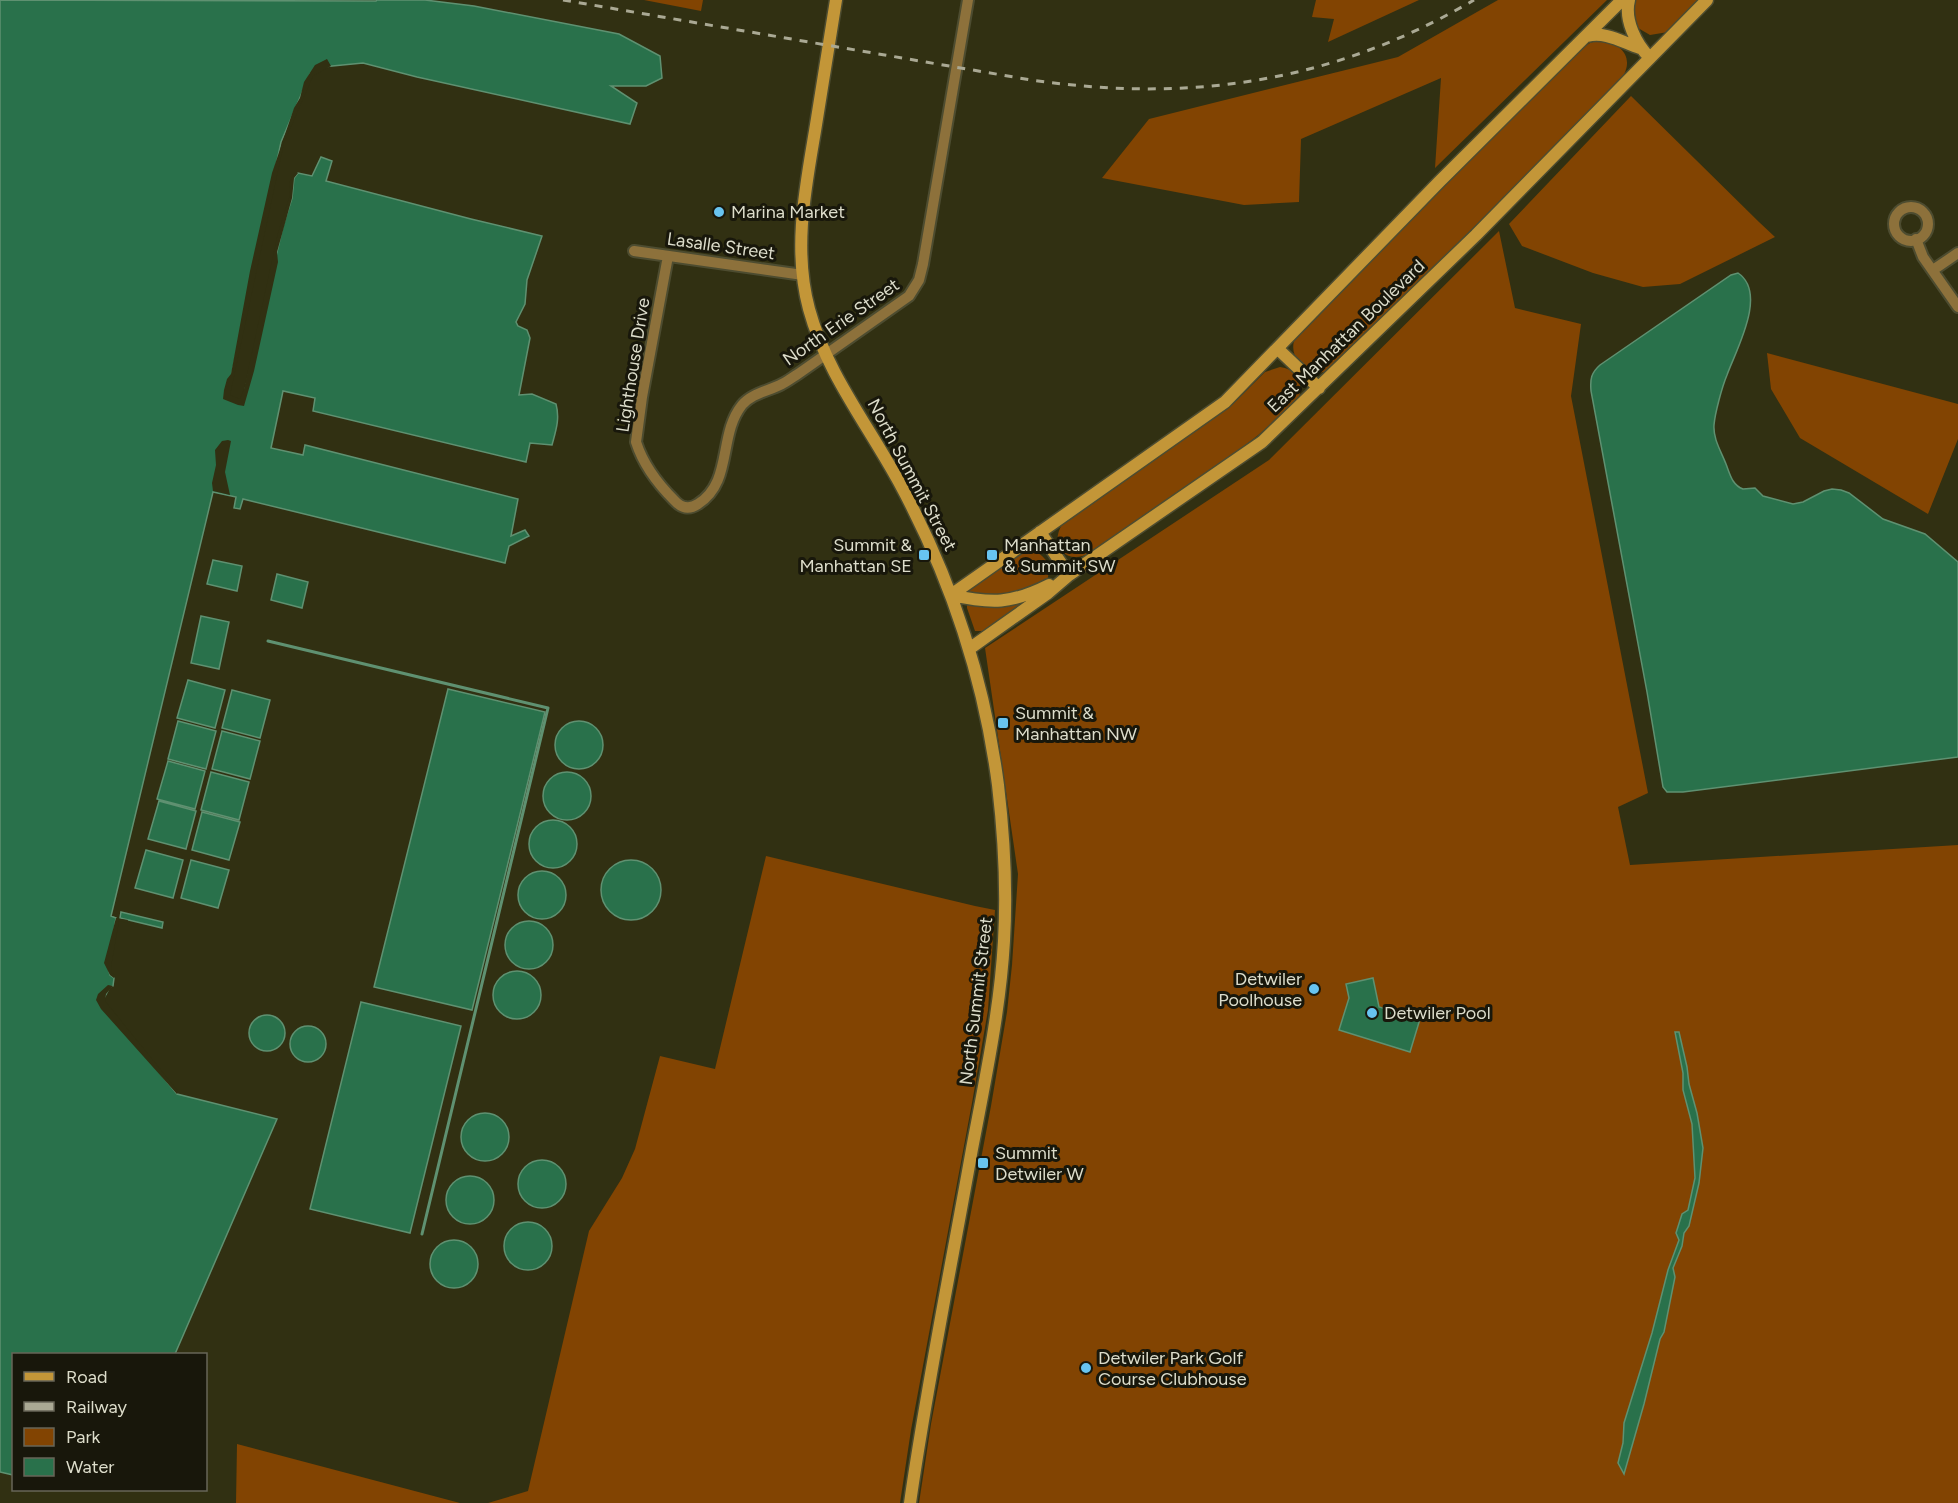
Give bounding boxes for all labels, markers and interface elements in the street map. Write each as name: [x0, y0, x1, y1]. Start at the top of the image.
place label: Marina Market: [731, 201, 845, 223]
marker: Marina Market: [712, 205, 726, 219]
street label: Lasalle Street: [666, 228, 777, 264]
street label: East Manhattan Boulevard: [1263, 255, 1429, 417]
street label: North Erie Street: [778, 273, 904, 370]
street label: Lighthouse Drive: [612, 296, 655, 434]
street label: North Summit Street: [863, 395, 962, 555]
place label: Summit & Manhattan SE: [799, 534, 912, 577]
place label: Manhattan & Summit SW: [1004, 534, 1116, 577]
marker: Summit & Manhattan SE: [917, 548, 931, 562]
marker: Manhattan & Summit SW: [985, 548, 999, 562]
place label: Summit & Manhattan NW: [1015, 702, 1138, 745]
marker: Summit & Manhattan NW: [996, 716, 1010, 730]
street label: North Summit Street: [955, 915, 997, 1086]
place label: Detwiler Poolhouse: [1218, 968, 1302, 1011]
marker: Detwiler Poolhouse: [1307, 982, 1321, 996]
place label: Detwiler Pool: [1384, 1002, 1491, 1024]
marker: Detwiler Pool: [1365, 1006, 1379, 1020]
place label: Summit Detwiler W: [995, 1142, 1085, 1185]
marker: Summit Detwiler W: [976, 1156, 990, 1170]
place label: Detwiler Park Golf Course Clubhouse: [1098, 1347, 1247, 1390]
legend: [12, 1353, 207, 1491]
marker: Detwiler Park Golf Course Clubhouse: [1079, 1361, 1093, 1375]
text: Road: [66, 1366, 107, 1388]
text: Railway: [66, 1396, 128, 1418]
text: Park: [66, 1426, 101, 1448]
text: Water: [66, 1456, 114, 1478]

